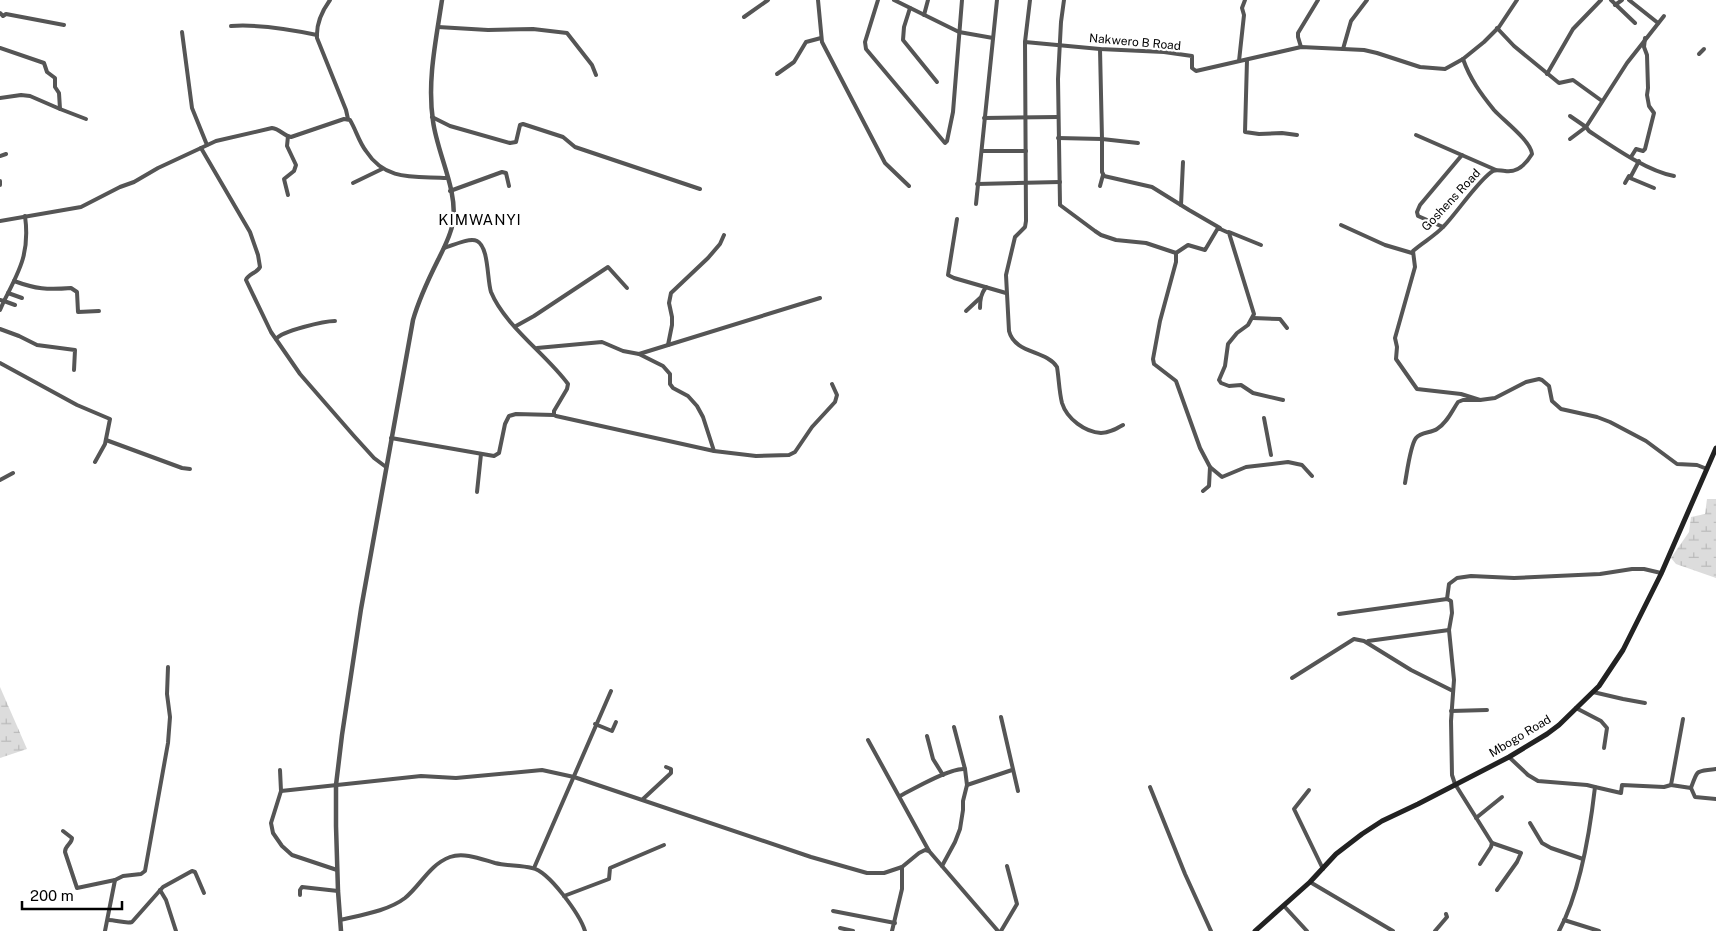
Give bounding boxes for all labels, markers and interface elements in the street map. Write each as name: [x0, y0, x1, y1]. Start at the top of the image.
street label: Nakwero B Road: [1088, 31, 1182, 53]
street label: Goshens Road: [1419, 166, 1483, 234]
district label: KIMWANYI: [438, 211, 522, 228]
street label: Mbogo Road: [1486, 712, 1554, 760]
scale bar: [22, 878, 122, 910]
text: 200 m: [30, 887, 74, 904]

